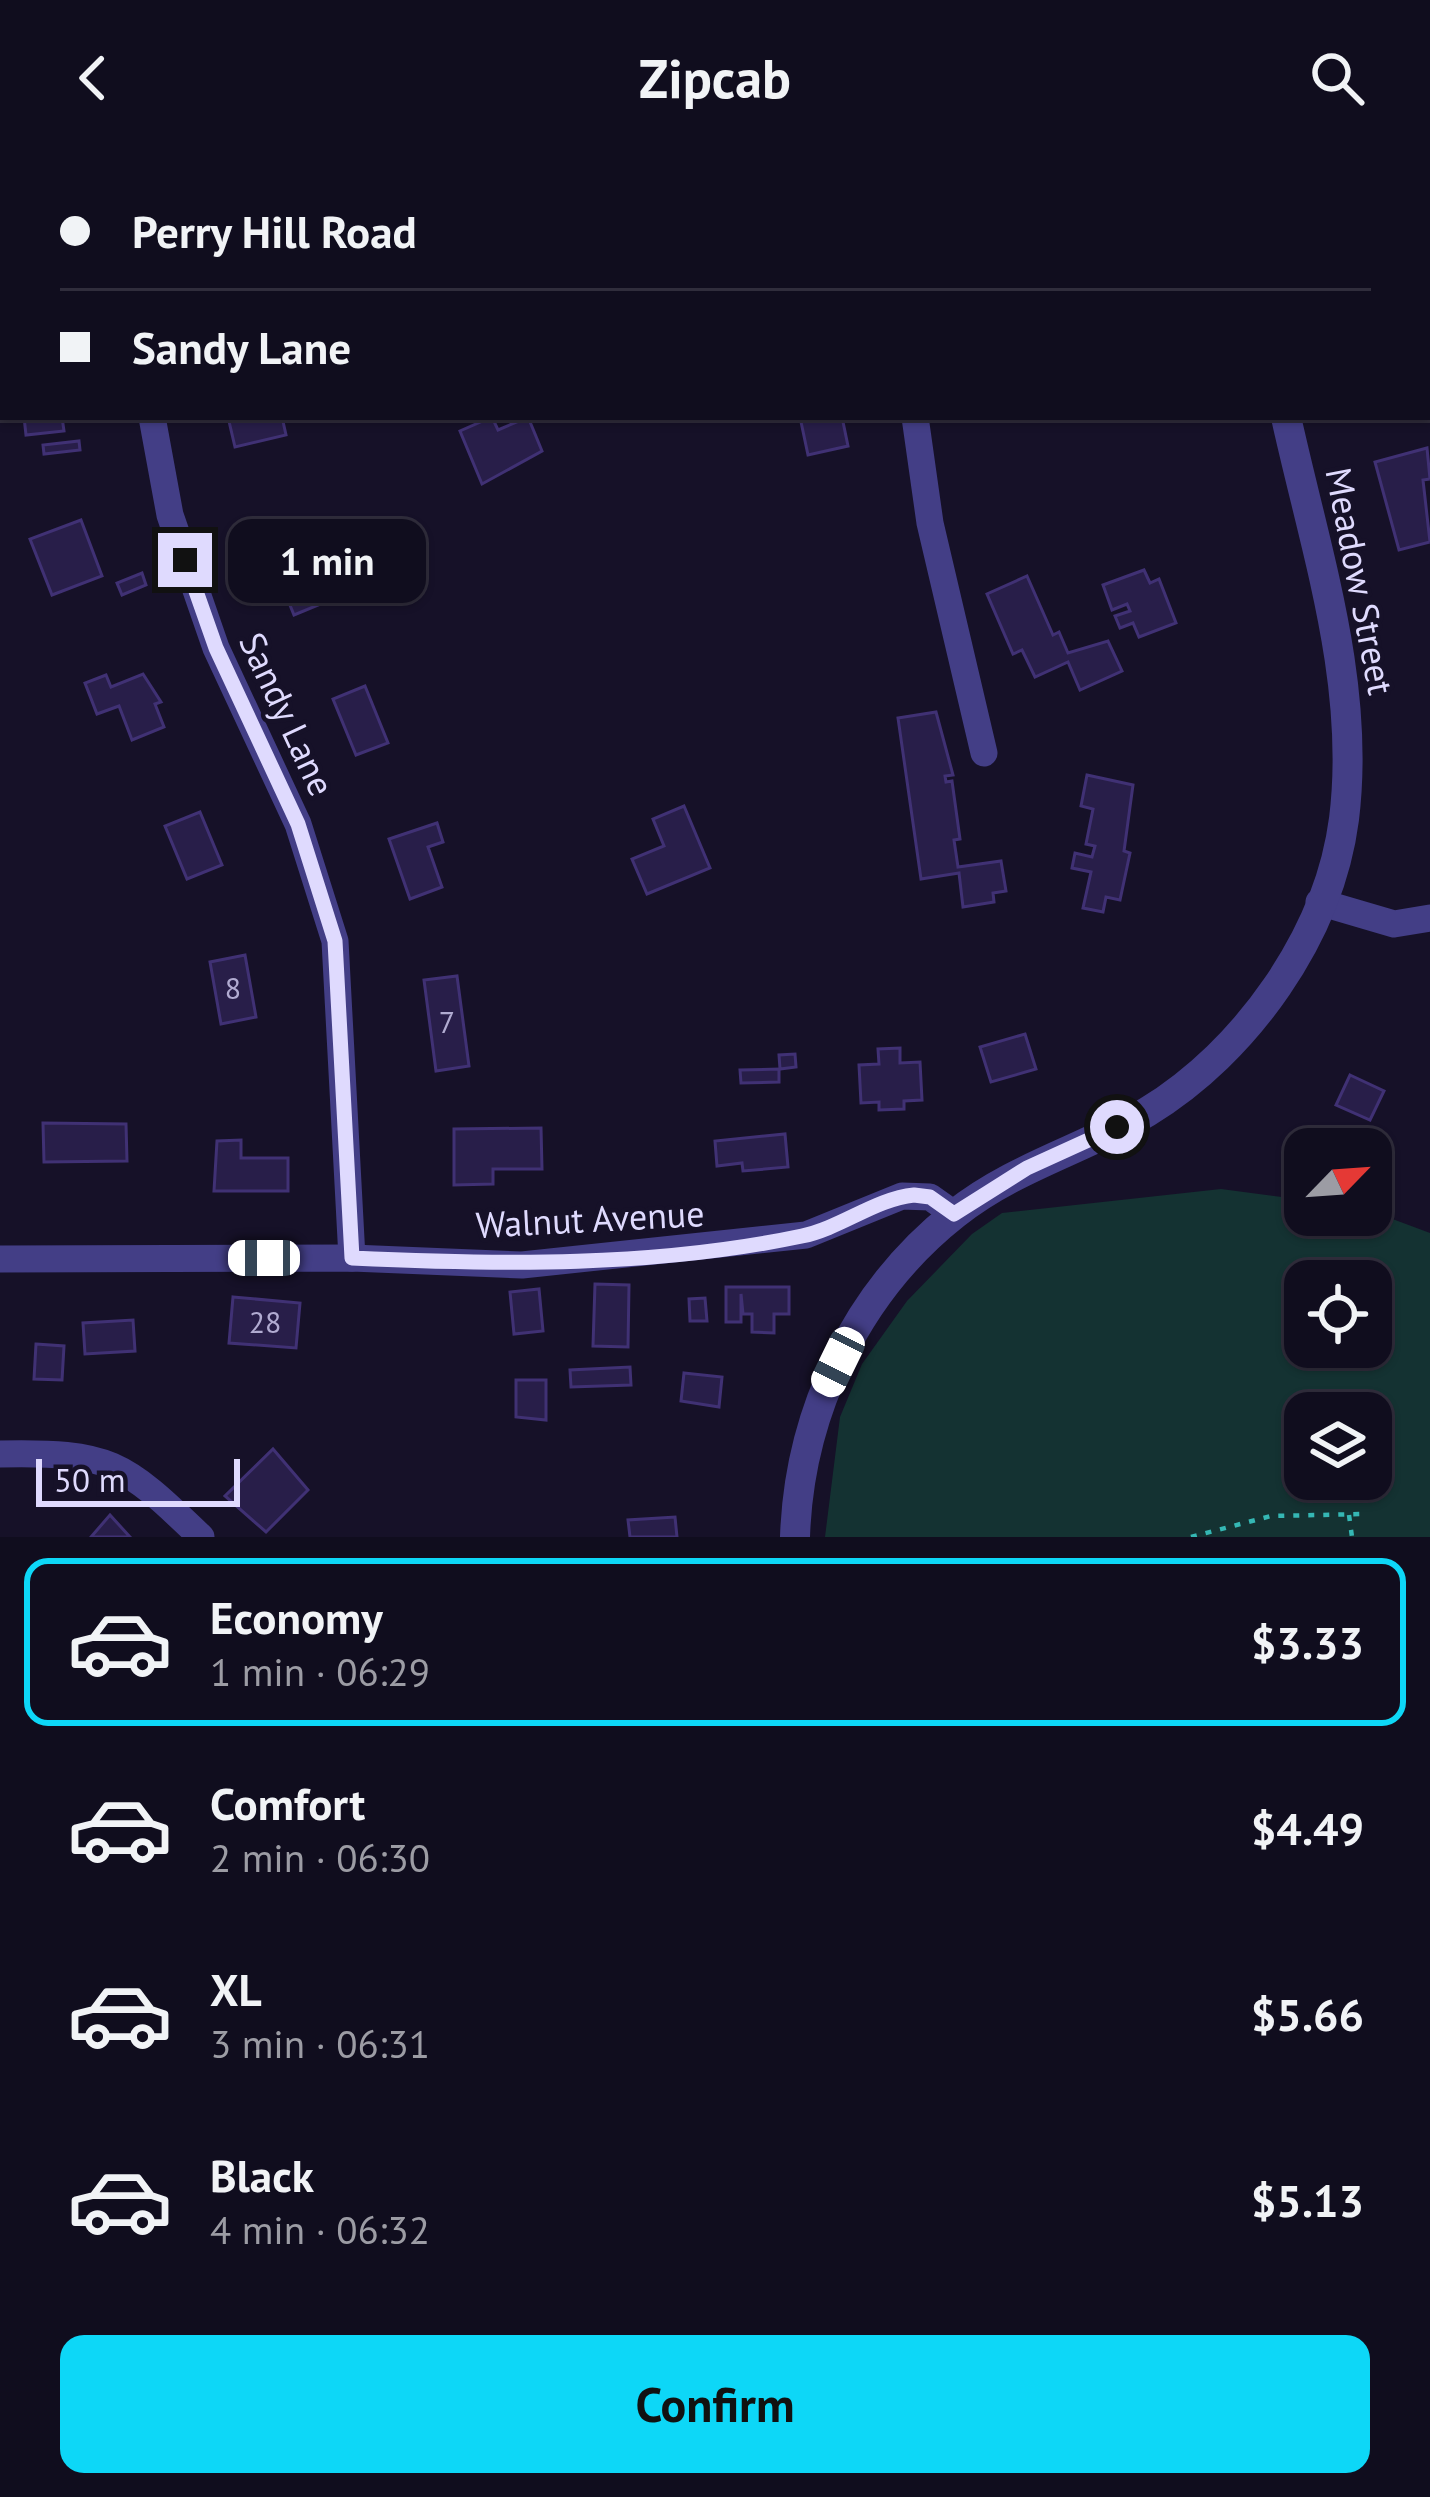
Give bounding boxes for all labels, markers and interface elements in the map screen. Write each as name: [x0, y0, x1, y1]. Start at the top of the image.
text: Zipcab: [639, 43, 791, 113]
icon: back: [60, 45, 126, 111]
icon: search: [1304, 45, 1370, 111]
text: Perry Hill Road: [132, 202, 417, 260]
text: Sandy Lane: [132, 318, 351, 376]
street label: Meadow Street: [1315, 464, 1406, 698]
callout: 1 min: [227, 518, 425, 602]
route end: [158, 533, 212, 587]
text: 1 min: [279, 535, 375, 586]
street label: Sandy Lane: [229, 625, 346, 803]
house number: 8: [225, 968, 241, 1007]
house number: 7: [439, 1002, 455, 1041]
route start: [1090, 1100, 1144, 1154]
north arrow: [1284, 1128, 1392, 1236]
map controls: [1284, 1128, 1392, 1500]
street label: Walnut Avenue: [474, 1189, 705, 1248]
car: [228, 1240, 300, 1276]
button: locate: [1284, 1260, 1392, 1368]
house number: 28: [249, 1302, 281, 1341]
car: [806, 1322, 870, 1402]
button: layers: [1284, 1392, 1392, 1500]
scale bar: [36, 1453, 240, 1506]
text: 50 m: [54, 1458, 126, 1501]
icon: car: [66, 1588, 174, 1696]
text: Economy: [210, 1588, 383, 1646]
text: $3.33: [1251, 1613, 1364, 1671]
text: 1 min · 06:29: [210, 1646, 430, 1697]
icon: car: [66, 1774, 174, 1882]
text: Comfort: [210, 1774, 365, 1832]
text: $4.49: [1251, 1799, 1364, 1857]
text: 2 min · 06:30: [210, 1832, 430, 1883]
icon: car: [66, 1960, 174, 2068]
text: XL: [210, 1960, 262, 2018]
text: $5.66: [1251, 1985, 1364, 2043]
text: 3 min · 06:31: [210, 2018, 430, 2069]
icon: car: [66, 2146, 174, 2254]
text: Black: [210, 2146, 314, 2204]
text: $5.13: [1251, 2171, 1364, 2229]
text: 4 min · 06:32: [210, 2204, 430, 2255]
button: Confirm: [60, 2335, 1370, 2473]

